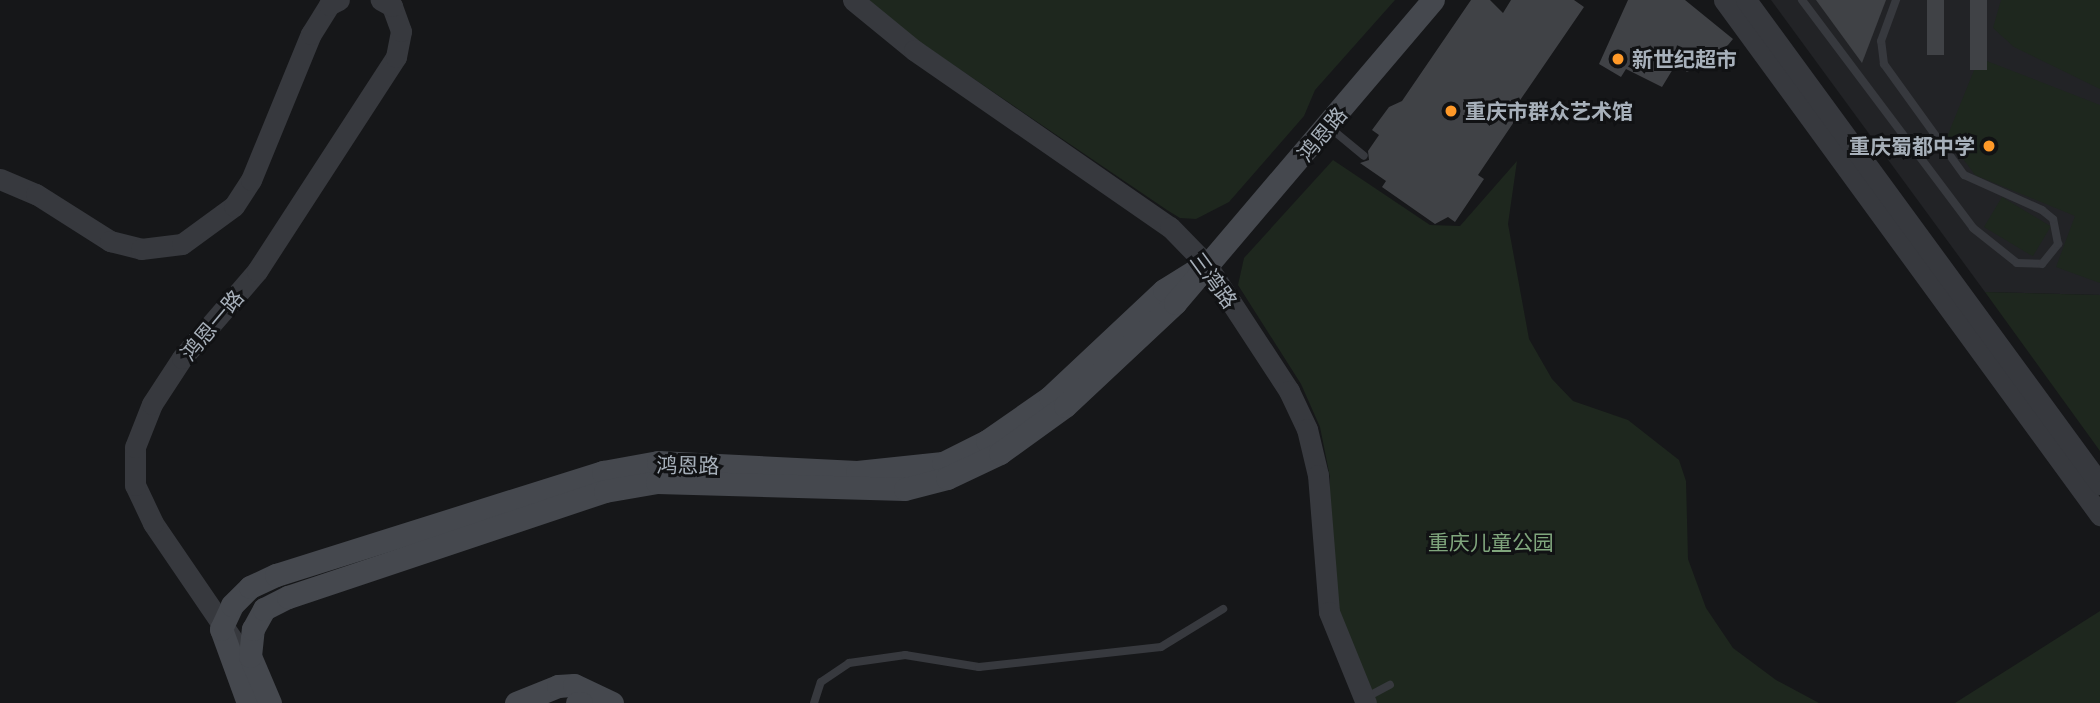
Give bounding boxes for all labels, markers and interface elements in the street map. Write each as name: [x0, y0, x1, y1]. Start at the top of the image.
place label: 新世纪超市: [1632, 46, 1737, 72]
marker: 新世纪超市: [1610, 51, 1626, 67]
place label: 重庆市群众艺术馆: [1465, 98, 1633, 124]
street label: 鸿恩路: [1292, 102, 1352, 166]
marker: 重庆市群众艺术馆: [1443, 103, 1459, 119]
place label: 重庆蜀都中学: [1849, 133, 1975, 159]
marker: 重庆蜀都中学: [1981, 138, 1997, 154]
street label: 三湾路: [1185, 247, 1243, 313]
street label: 鸿恩一路: [175, 285, 249, 365]
street label: 鸿恩路: [656, 452, 720, 478]
park label: 重庆儿童公园: [1428, 529, 1554, 555]

